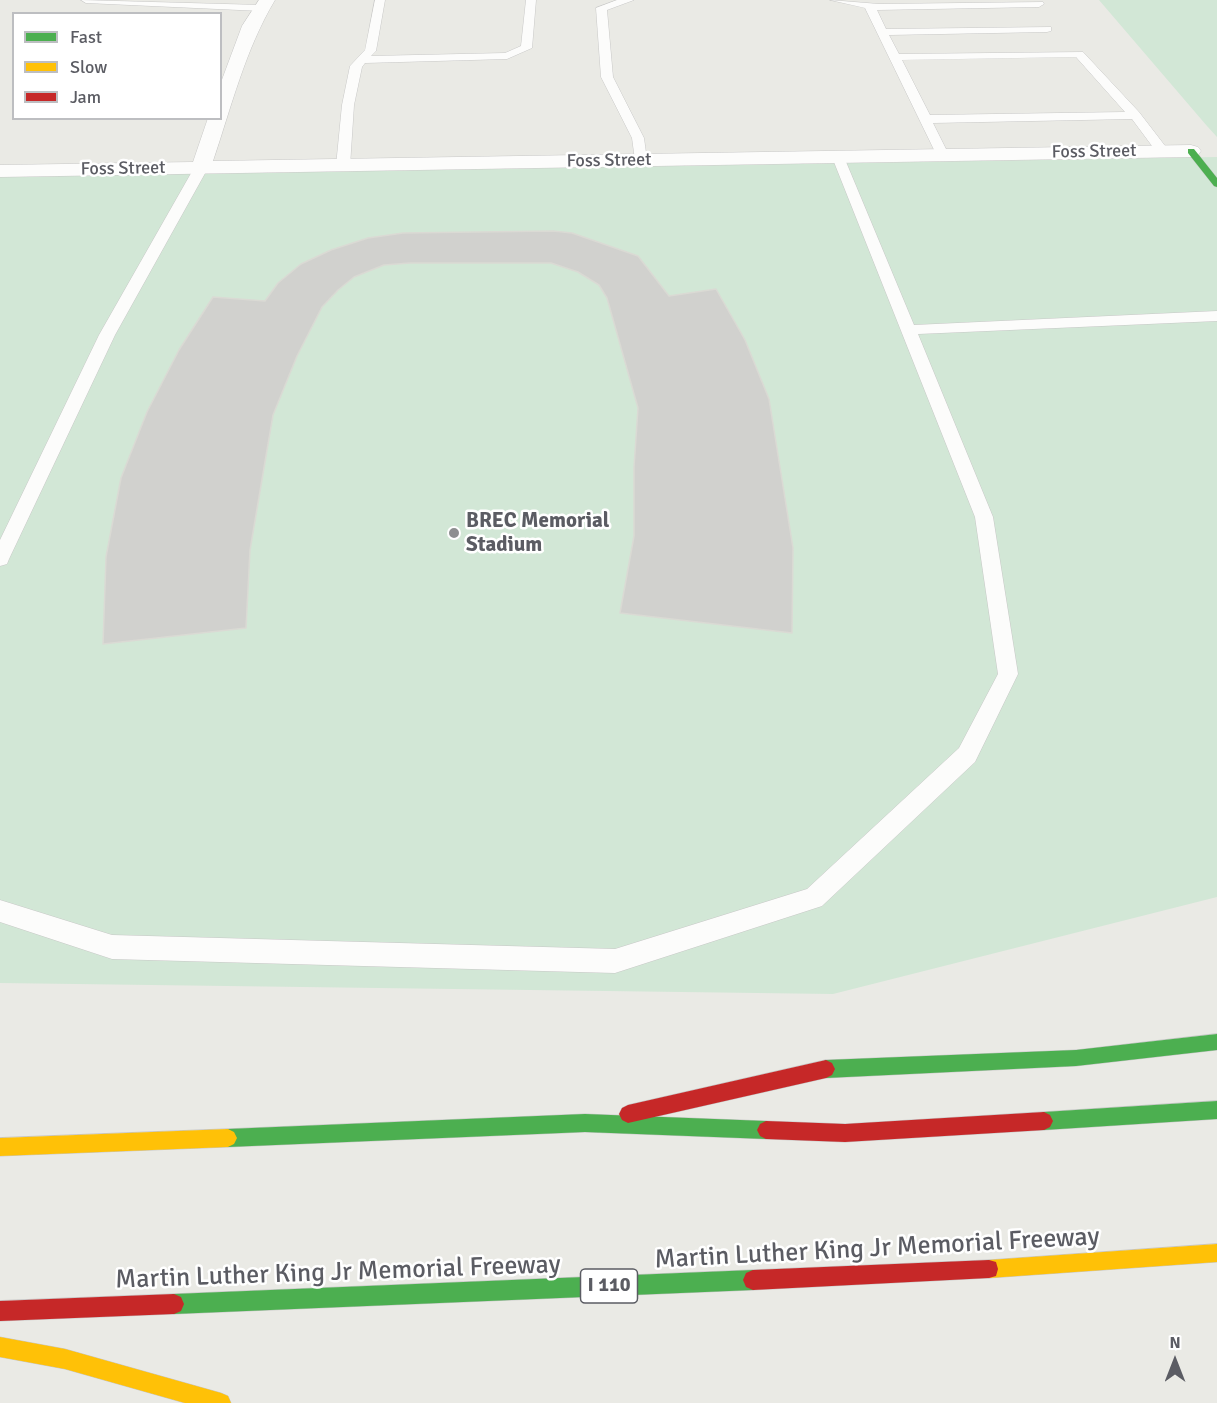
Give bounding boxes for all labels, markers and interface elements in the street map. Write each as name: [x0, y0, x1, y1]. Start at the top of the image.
legend: [12, 12, 222, 120]
text: Fast: [70, 26, 102, 48]
text: Slow: [70, 56, 107, 78]
text: Jam: [70, 86, 101, 108]
street label: Foss Street: [1051, 140, 1137, 164]
street label: Foss Street: [566, 149, 652, 173]
street label: Foss Street: [80, 157, 166, 181]
place label: BREC Memorial Stadium: [466, 508, 609, 558]
marker: BREC Memorial Stadium: [447, 526, 461, 540]
street label: Martin Luther King Jr Memorial Freeway: [654, 1222, 1100, 1276]
street label: Martin Luther King Jr Memorial Freeway: [115, 1250, 561, 1296]
road number: I 110: [580, 1269, 638, 1303]
north arrow: [1145, 1331, 1205, 1391]
text: N: [1169, 1333, 1181, 1353]

